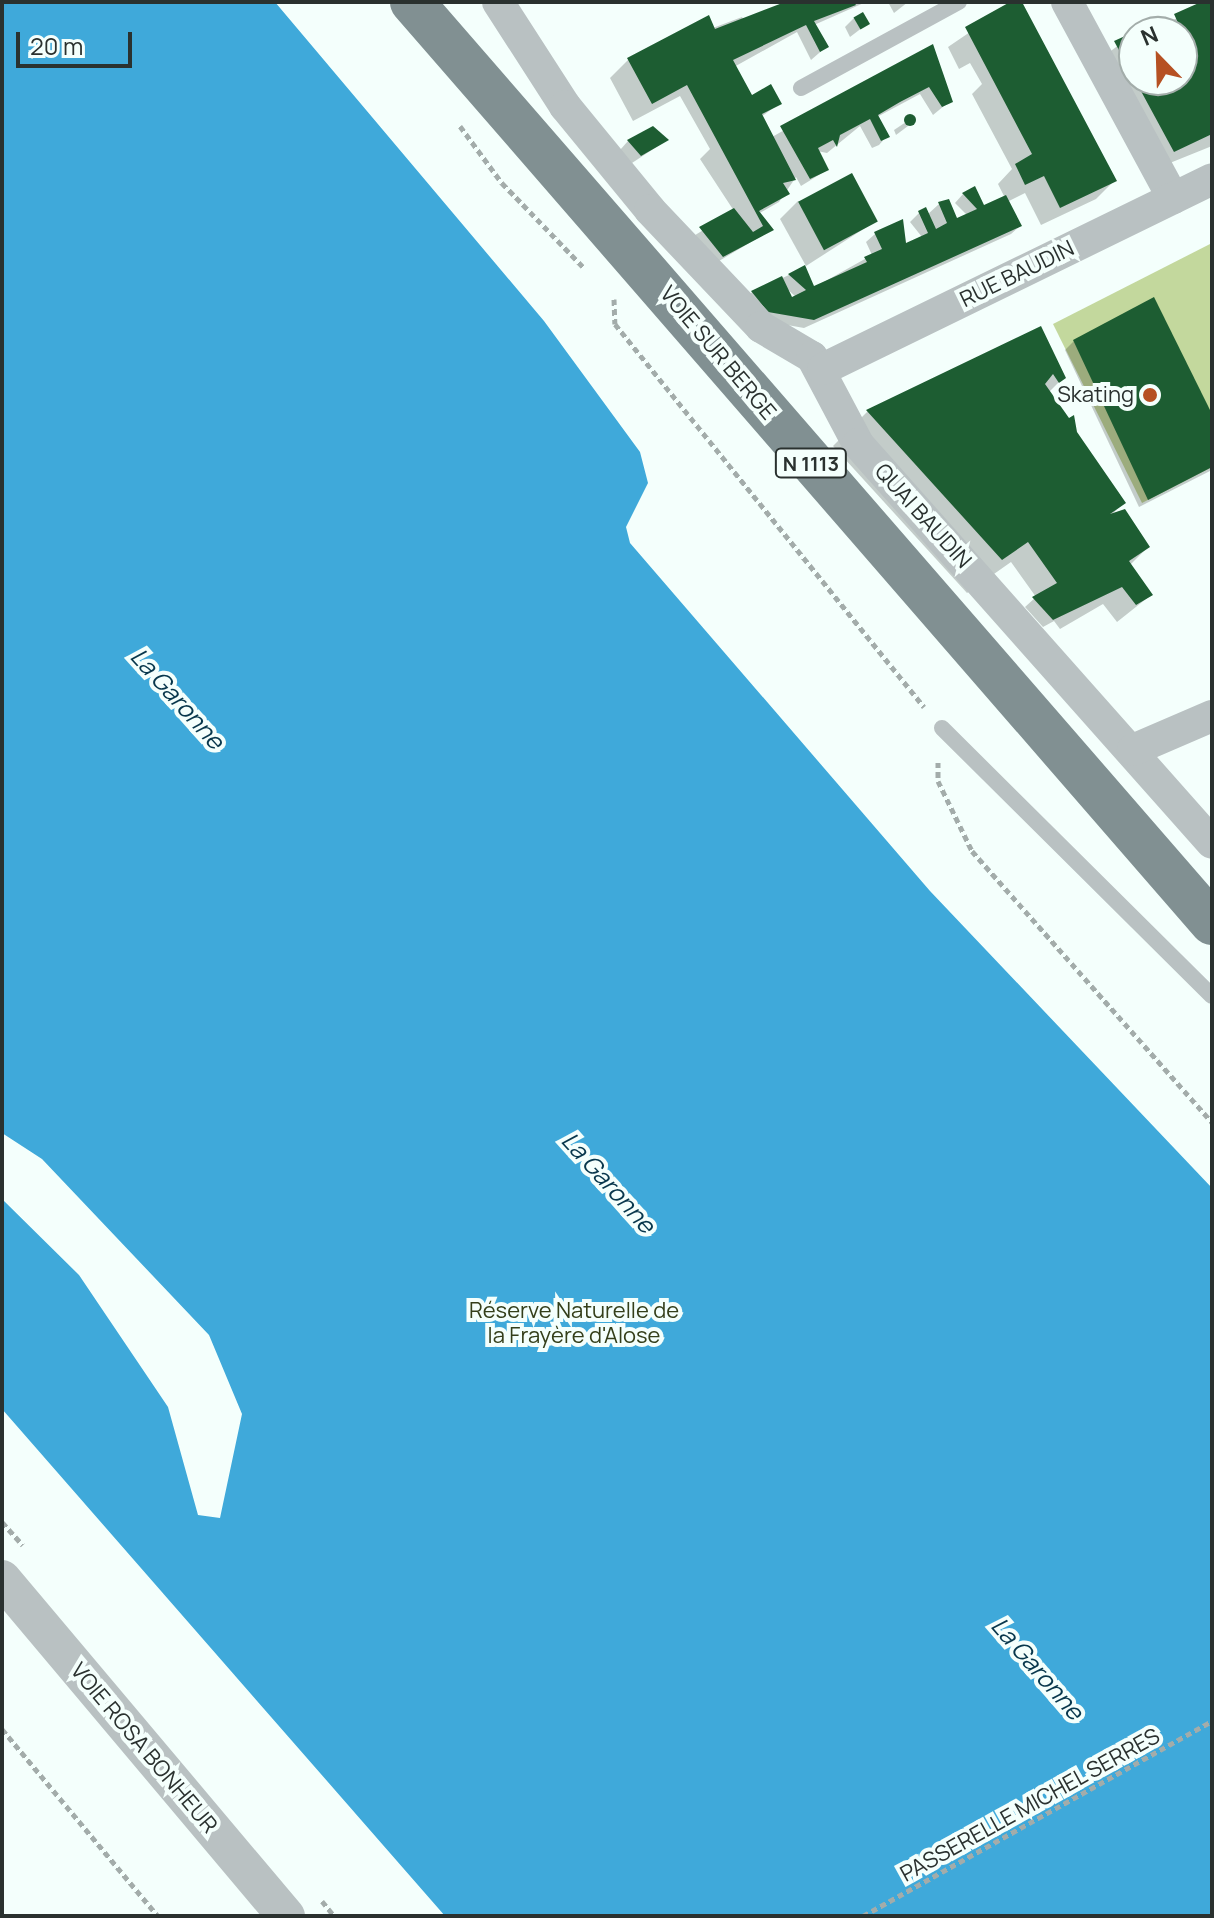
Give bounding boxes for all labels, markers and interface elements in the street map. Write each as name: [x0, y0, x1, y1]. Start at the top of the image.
scale bar: [20, 16, 136, 66]
north arrow: [1118, 16, 1198, 96]
text: N: [1136, 19, 1163, 53]
text: 20 m: [30, 29, 83, 62]
street label: RUE BAUDIN: [956, 235, 1078, 313]
street label: VOIE SUR BERGE: [655, 281, 781, 425]
place label: Skating: [1057, 382, 1134, 408]
marker: Skating: [1141, 386, 1159, 404]
road number: N 1113: [773, 447, 849, 479]
street label: QUAI BAUDIN: [869, 458, 977, 574]
water label: La Garonne: [125, 642, 231, 754]
water label: La Garonne: [556, 1126, 662, 1238]
park label: Réserve Naturelle de la Frayère d'Alose: [469, 1297, 679, 1348]
water label: La Garonne: [986, 1611, 1090, 1725]
street label: VOIE ROSA BONHEUR: [65, 1658, 223, 1838]
street label: PASSERELLE MICHEL SERRES: [895, 1722, 1165, 1888]

